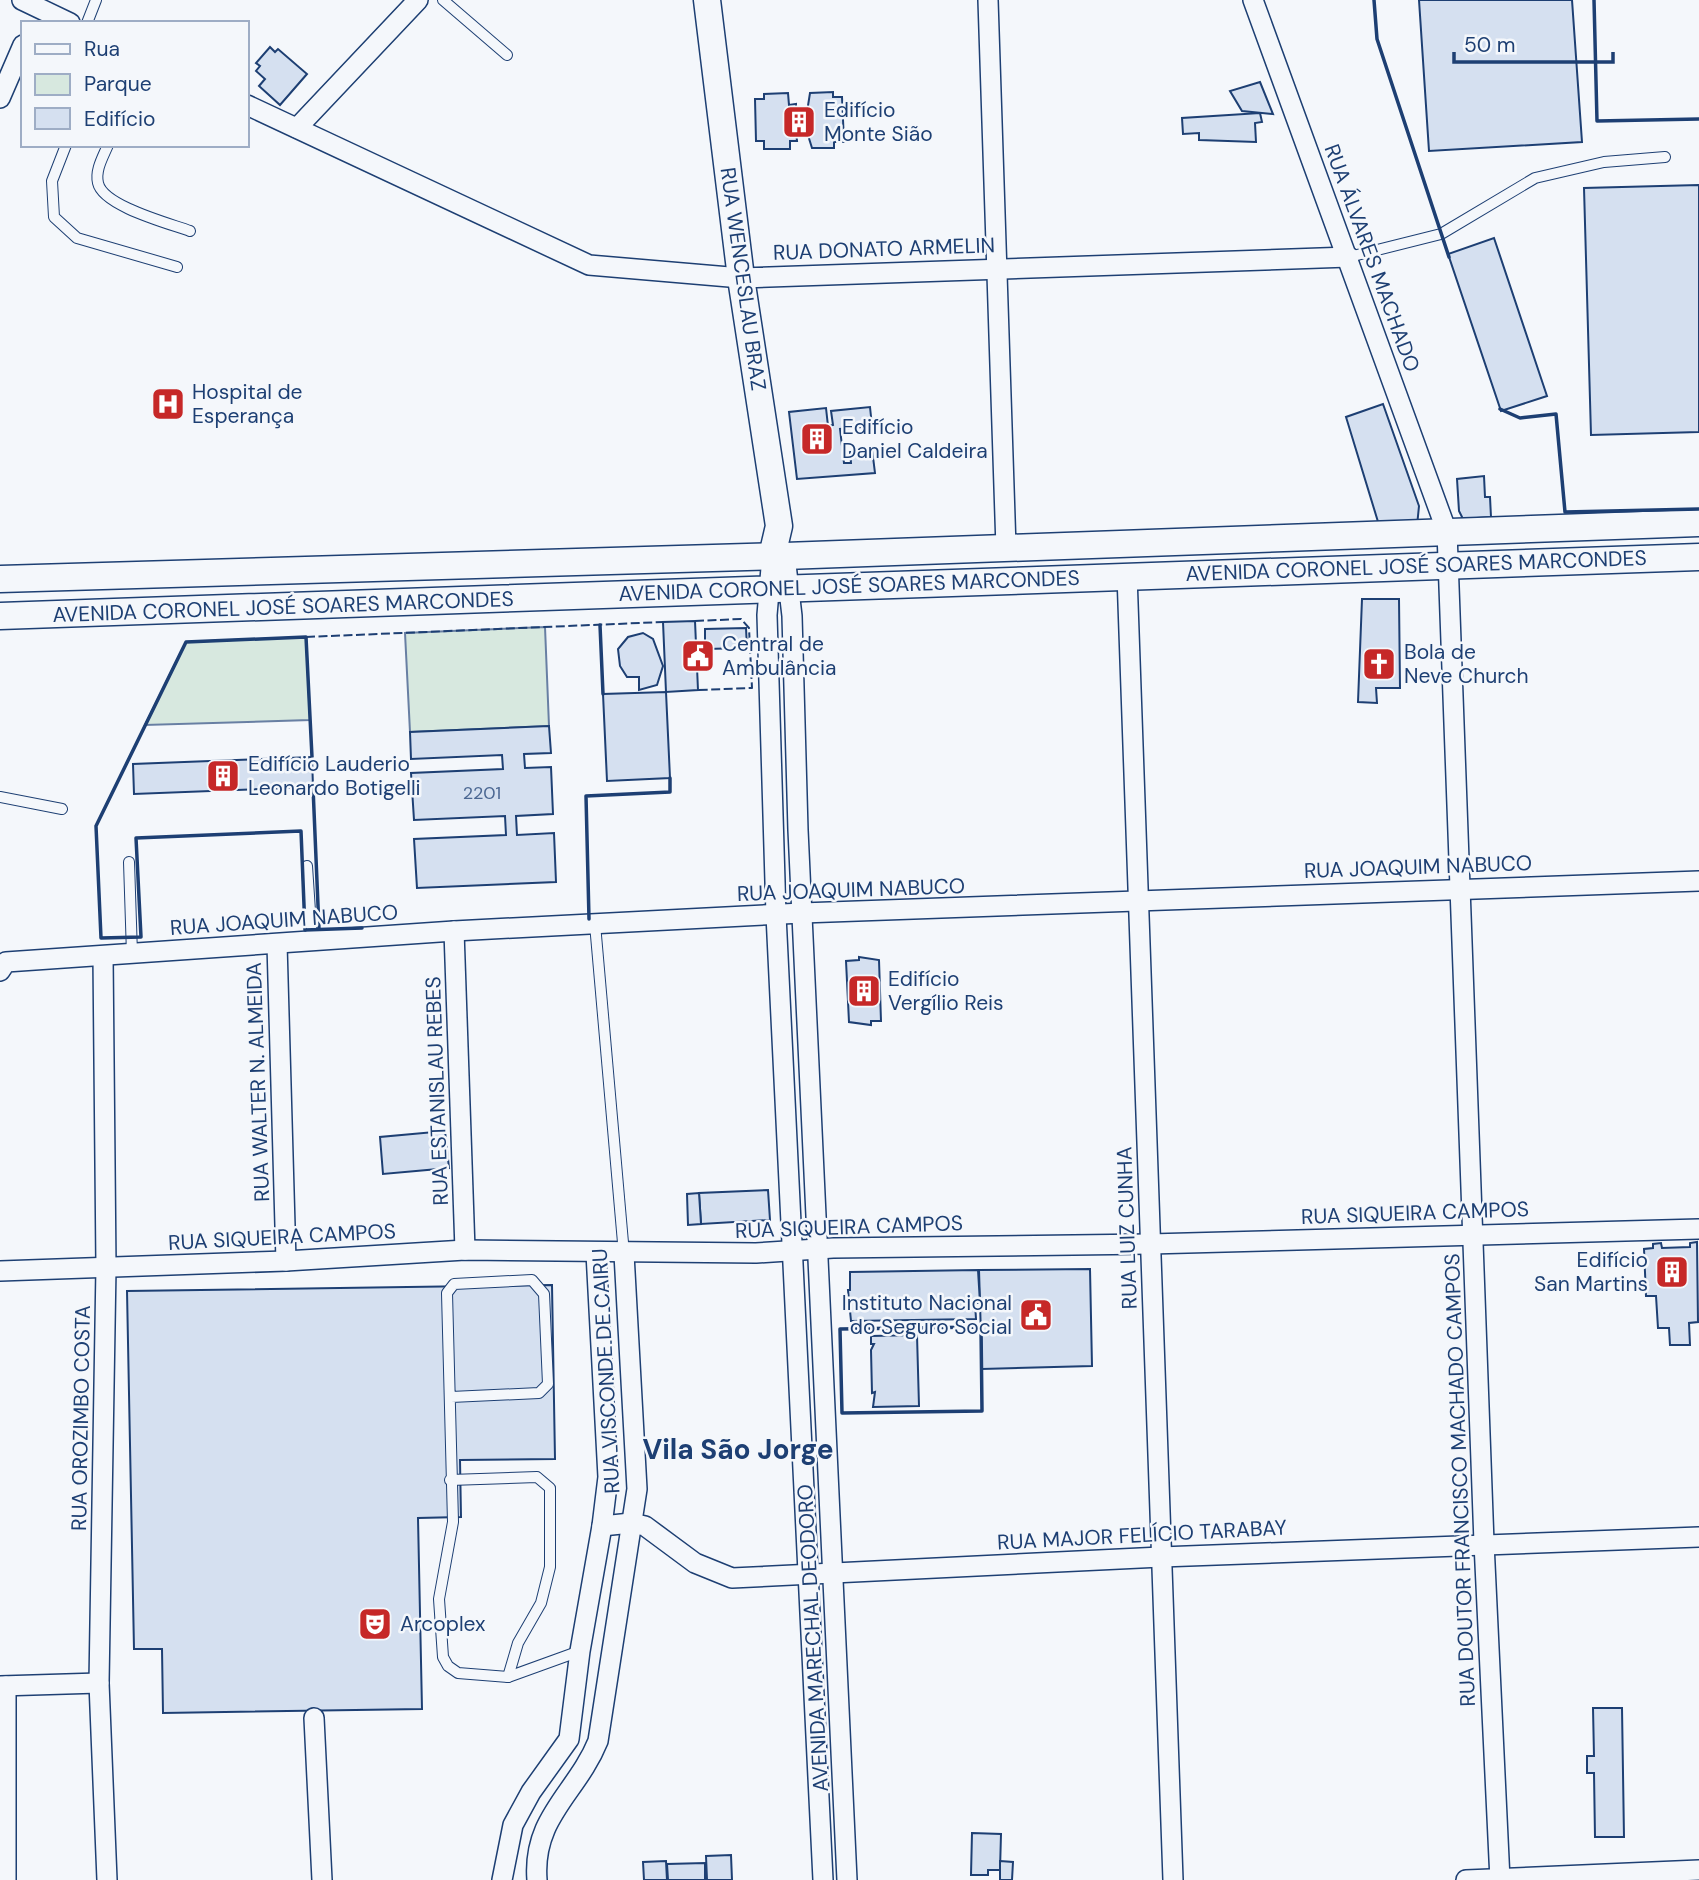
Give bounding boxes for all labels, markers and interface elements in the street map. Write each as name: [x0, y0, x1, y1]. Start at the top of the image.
legend: [21, 21, 248, 147]
scale bar: [1454, 21, 1613, 65]
text: 50 m: [1464, 31, 1515, 59]
text: Rua: [84, 35, 120, 63]
text: Parque: [84, 70, 152, 98]
place label: Edifício Monte Sião: [824, 96, 933, 148]
building icon: Edifício Monte Sião: [780, 103, 818, 141]
text: Edifício: [84, 105, 155, 133]
street label: RUA ÁLVARES MACHADO: [1318, 140, 1426, 376]
street label: RUA WENCESLAU BRAZ: [713, 166, 773, 392]
street label: RUA DONATO ARMELIN: [773, 231, 995, 267]
place label: Hospital de Esperança: [192, 378, 303, 430]
hospital icon: Hospital de Esperança: [149, 385, 187, 423]
place label: Edifício Daniel Caldeira: [842, 413, 988, 465]
building icon: Edifício Daniel Caldeira: [798, 420, 836, 458]
street label: AVENIDA CORONEL JOSÉ SOARES MARCONDES: [1185, 544, 1647, 588]
street label: AVENIDA CORONEL JOSÉ SOARES MARCONDES: [618, 564, 1080, 608]
street label: AVENIDA CORONEL JOSÉ SOARES MARCONDES: [52, 585, 514, 629]
place label: Central de Ambulância: [722, 630, 836, 682]
public building icon: Central de Ambulância: [679, 637, 717, 675]
place label: Bola de Neve Church: [1404, 638, 1529, 690]
church icon: Bola de Neve Church: [1360, 645, 1398, 683]
place label: Edifício Lauderio Leonardo Botigelli: [248, 750, 421, 802]
building icon: Edifício Lauderio Leonardo Botigelli: [204, 757, 242, 795]
house number: 2201: [463, 781, 501, 805]
street label: RUA JOAQUIM NABUCO: [1303, 849, 1533, 885]
street label: RUA JOAQUIM NABUCO: [736, 872, 966, 908]
street label: RUA JOAQUIM NABUCO: [169, 898, 399, 942]
street label: RUA WALTER N. ALMEIDA: [240, 962, 276, 1202]
place label: Edifício Vergílio Reis: [888, 965, 1004, 1017]
building icon: Edifício Vergílio Reis: [845, 972, 883, 1010]
street label: RUA ESTANISLAU REBES: [419, 976, 455, 1206]
street label: RUA LUIZ CUNHA: [1110, 1146, 1144, 1310]
street label: RUA SIQUEIRA CAMPOS: [1301, 1195, 1529, 1231]
street label: RUA SIQUEIRA CAMPOS: [735, 1209, 963, 1245]
street label: RUA SIQUEIRA CAMPOS: [167, 1217, 397, 1257]
place label: Edifício San Martins: [1534, 1246, 1648, 1298]
street label: RUA VISCONDE DE CAIRU: [586, 1248, 626, 1494]
street label: RUA DOUTOR FRANCISCO MACHADO CAMPOS: [1438, 1253, 1482, 1707]
building icon: Edifício San Martins: [1653, 1253, 1691, 1291]
place label: Instituto Nacional do Seguro Social: [842, 1289, 1012, 1341]
public building icon: Instituto Nacional do Seguro Social: [1017, 1296, 1055, 1334]
street label: RUA OROZIMBO COSTA: [65, 1305, 97, 1531]
district label: Vila São Jorge: [642, 1431, 834, 1468]
street label: AVENIDA MARECHAL DEODORO: [791, 1483, 835, 1793]
street label: RUA MAJOR FELÍCIO TARABAY: [996, 1513, 1288, 1557]
theatre icon: Arcoplex: [356, 1605, 394, 1643]
place label: Arcoplex: [400, 1610, 485, 1638]

